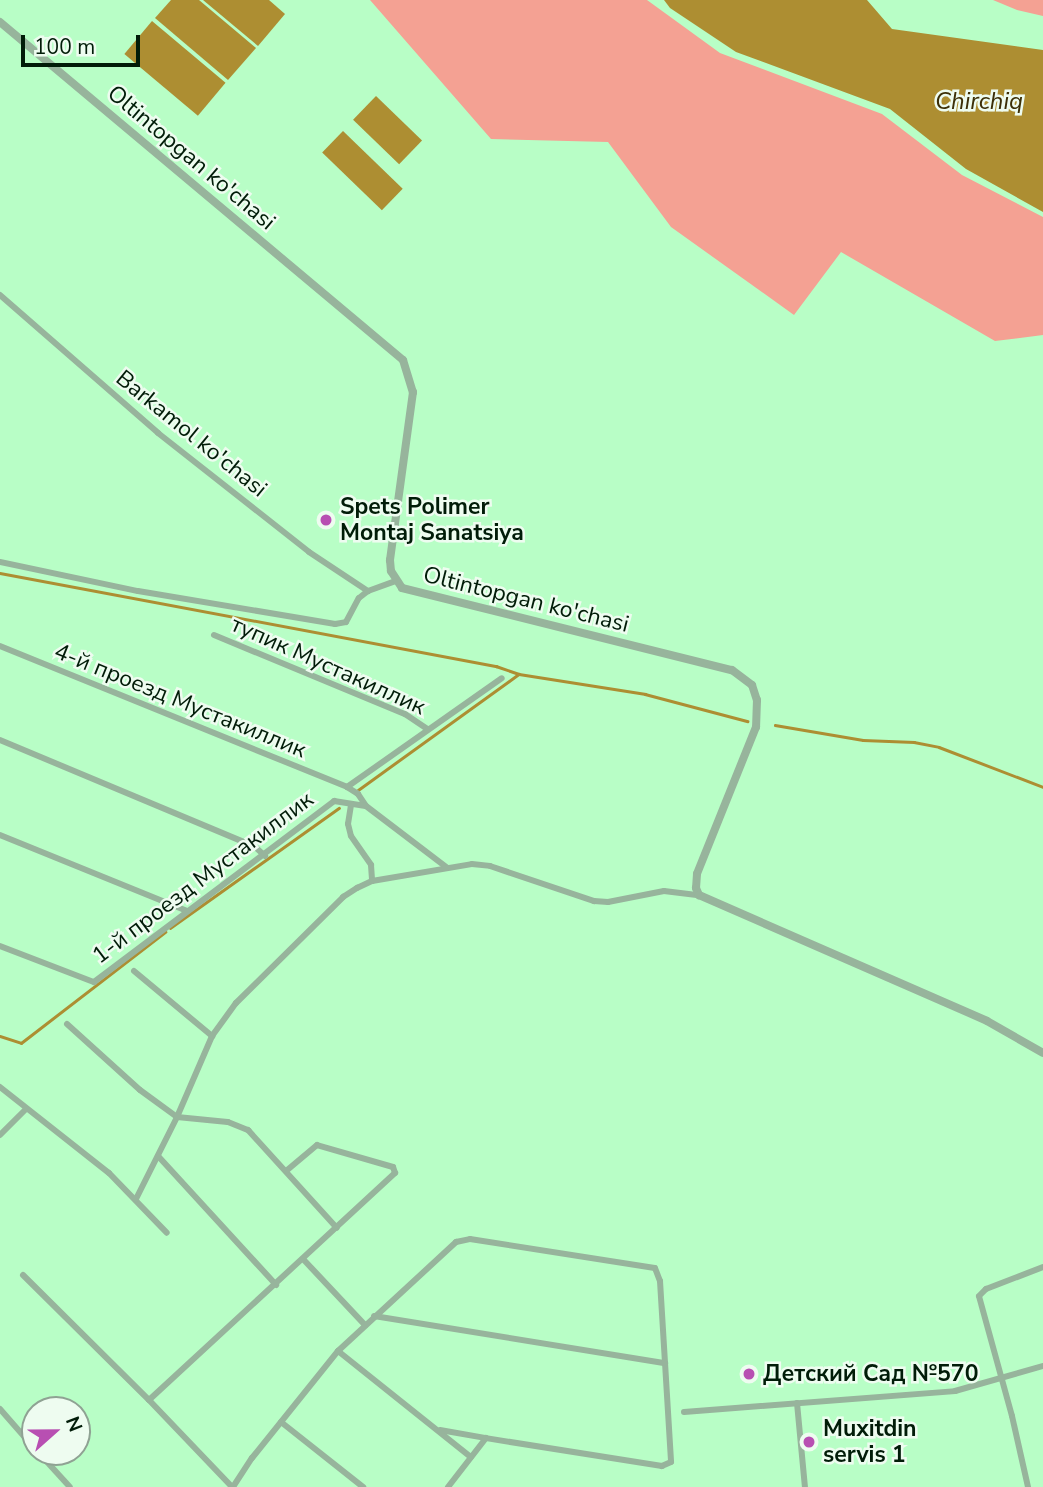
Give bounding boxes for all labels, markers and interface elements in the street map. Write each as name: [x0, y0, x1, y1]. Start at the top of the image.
scale bar: [24, 21, 144, 65]
text: 100 m: [34, 33, 95, 61]
street label: Oltintopgan ko'chasi: [101, 80, 281, 236]
water label: Chirchiq: [935, 88, 1023, 116]
street label: Barkamol ko'chasi: [110, 365, 272, 503]
place label: Spets Polimer Montaj Sanatsiya: [340, 493, 524, 547]
marker: Spets Polimer Montaj Sanatsiya: [318, 512, 334, 528]
street label: Oltintopgan ko'chasi: [420, 561, 632, 639]
street label: тупик Мустакиллик: [227, 611, 429, 721]
street label: 4-й проезд Мустакиллик: [50, 638, 310, 764]
street label: 1-й проезд Мустакиллик: [87, 786, 319, 970]
place label: Детский Сад №570: [763, 1360, 978, 1388]
marker: Детский Сад №570: [741, 1366, 757, 1382]
north arrow: [21, 1396, 91, 1466]
text: N: [59, 1413, 88, 1435]
place label: Muxitdin servis 1: [823, 1415, 917, 1469]
marker: Muxitdin servis 1: [801, 1434, 817, 1450]

